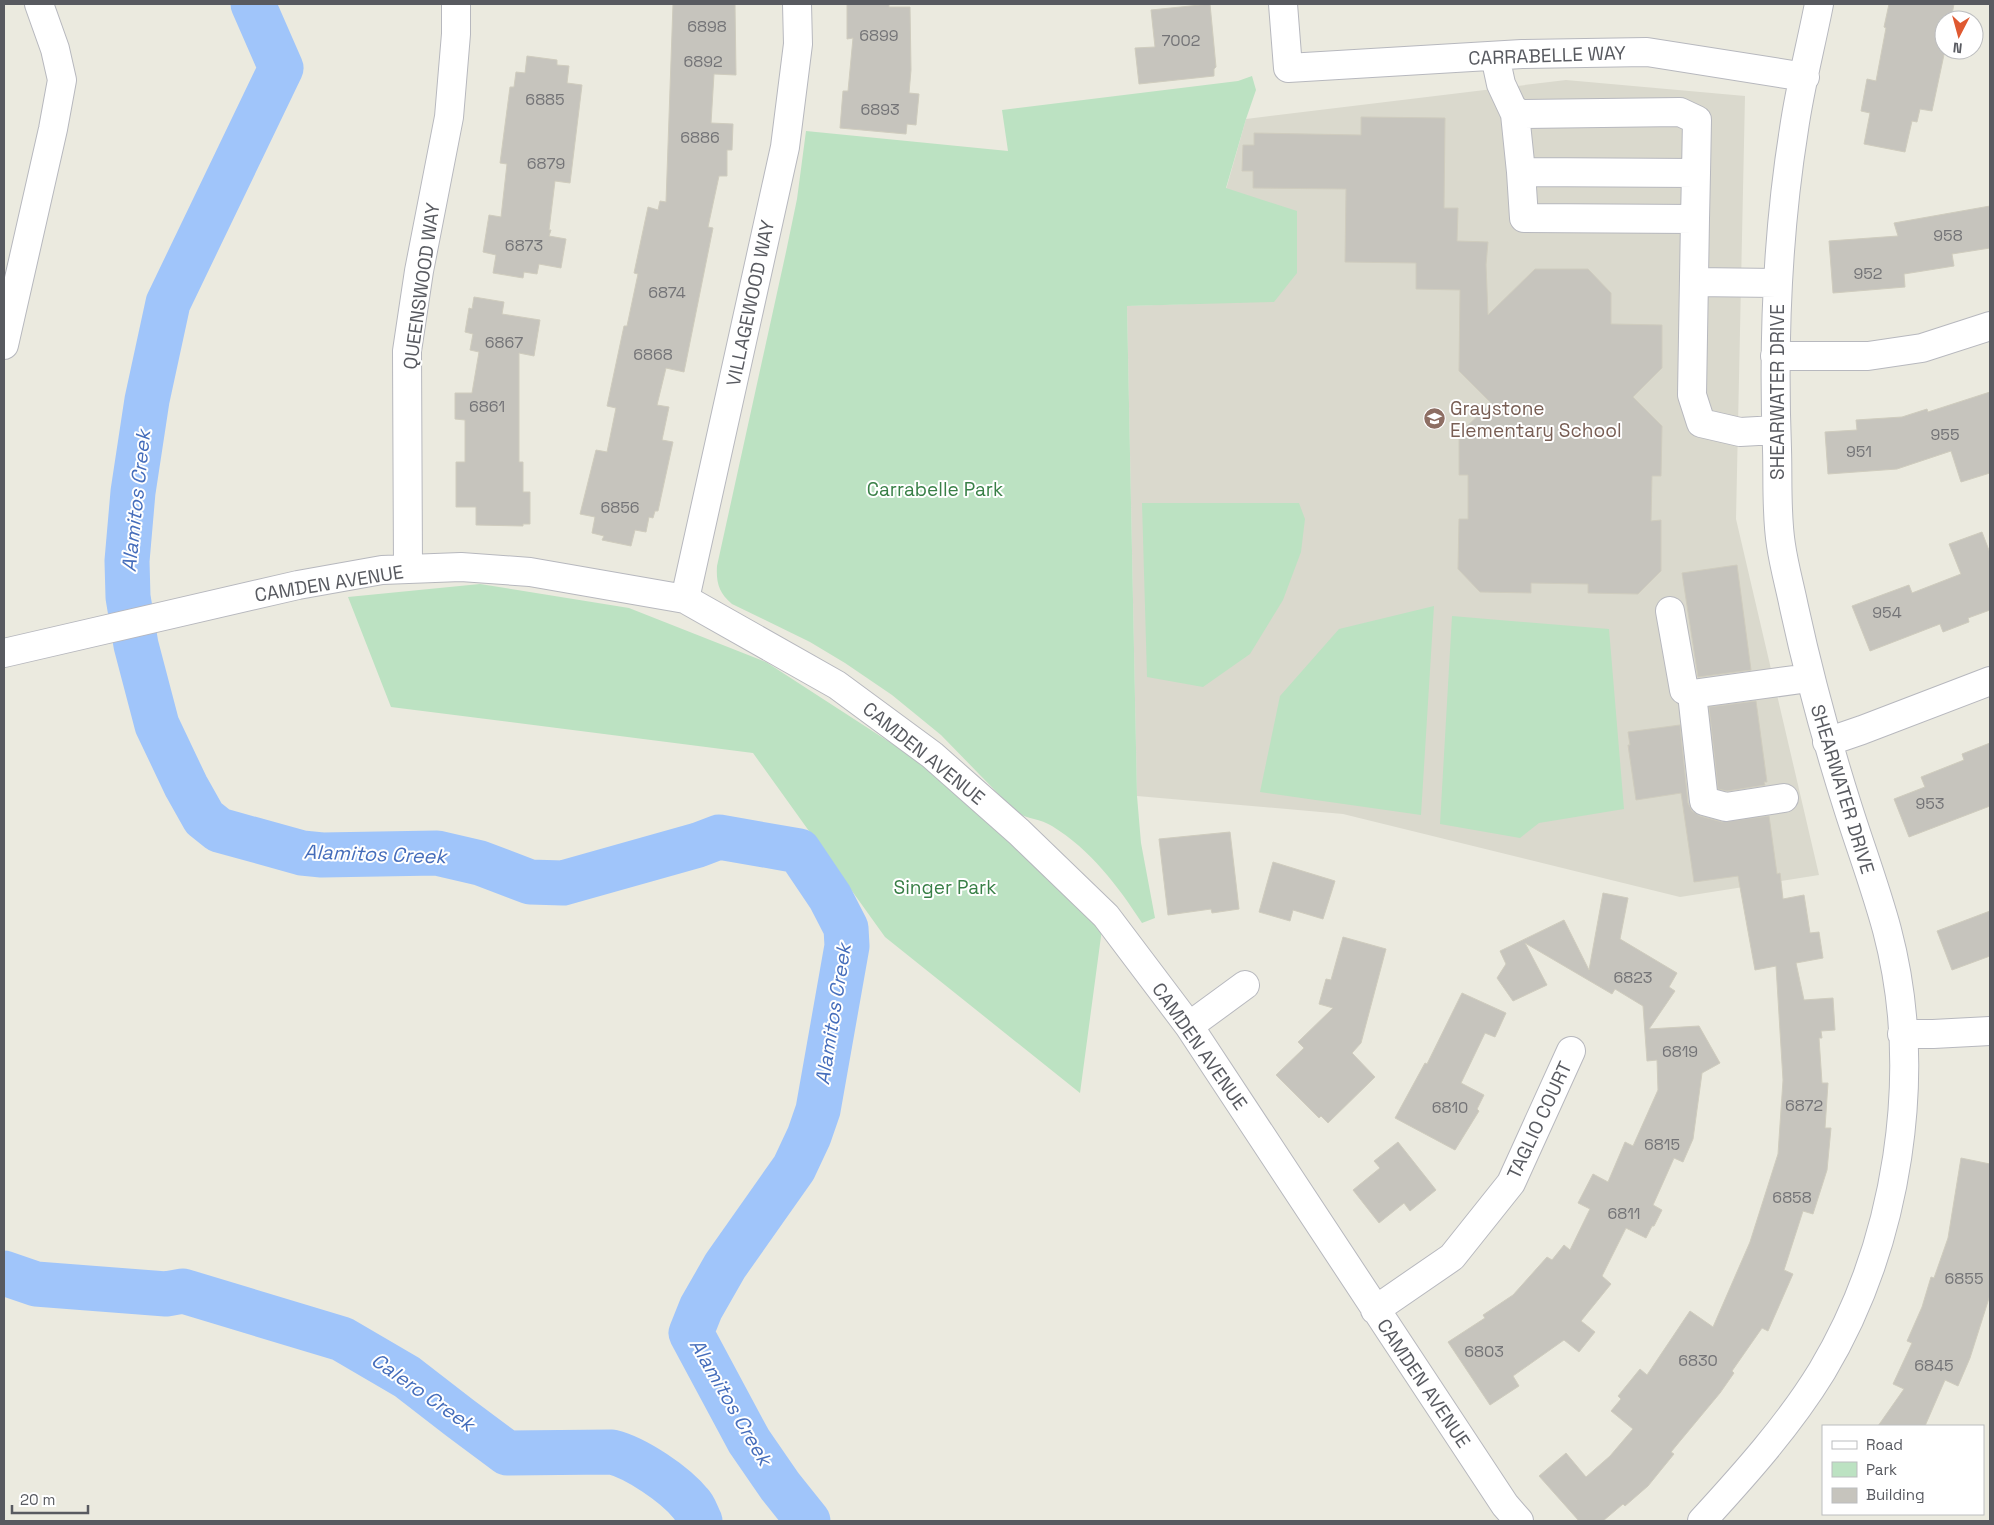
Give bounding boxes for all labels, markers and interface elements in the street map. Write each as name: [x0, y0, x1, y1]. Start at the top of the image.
north arrow: [1934, 10, 1984, 60]
house number: 6898: [687, 16, 727, 37]
house number: 6899: [859, 25, 899, 46]
house number: 7002: [1161, 30, 1201, 51]
text: N: [1952, 38, 1963, 57]
street label: CARRABELLE WAY: [1468, 40, 1627, 71]
house number: 6892: [683, 51, 723, 72]
house number: 6885: [525, 89, 565, 110]
house number: 6893: [860, 99, 900, 120]
house number: 6886: [680, 127, 720, 148]
house number: 6879: [527, 153, 565, 174]
street label: QUEENSWOOD WAY: [397, 201, 446, 371]
street label: VILLAGEWOOD WAY: [721, 217, 780, 388]
house number: 958: [1933, 225, 1963, 246]
house number: 6873: [505, 235, 543, 256]
house number: 952: [1854, 263, 1882, 284]
house number: 6874: [648, 282, 686, 303]
street label: SHEARWATER DRIVE: [1765, 304, 1790, 480]
house number: 6867: [485, 332, 523, 353]
house number: 6868: [633, 344, 673, 365]
house number: 6861: [469, 396, 505, 417]
place label: Graystone Elementary School: [1450, 396, 1622, 443]
school or university icon: Graystone Elementary School: [1422, 407, 1446, 431]
house number: 955: [1931, 424, 1959, 445]
water label: Alamitos Creek: [116, 427, 157, 573]
house number: 951: [1846, 441, 1872, 462]
park label: Carrabelle Park: [867, 477, 1003, 502]
house number: 6856: [600, 497, 640, 518]
street label: CAMDEN AVENUE: [253, 559, 405, 608]
house number: 954: [1872, 602, 1902, 623]
street label: CAMDEN AVENUE: [857, 696, 990, 810]
street label: SHEARWATER DRIVE: [1805, 701, 1880, 877]
house number: 953: [1915, 793, 1945, 814]
water label: Alamitos Creek: [303, 839, 449, 870]
park label: Singer Park: [894, 875, 996, 900]
water label: Alamitos Creek: [809, 939, 857, 1086]
house number: 6823: [1613, 967, 1653, 988]
street label: CAMDEN AVENUE: [1146, 978, 1253, 1115]
house number: 6819: [1662, 1041, 1698, 1062]
street label: TAGLIO COURT: [1501, 1057, 1578, 1183]
house number: 6872: [1785, 1095, 1823, 1116]
house number: 6810: [1432, 1097, 1468, 1118]
house number: 6815: [1644, 1134, 1680, 1155]
house number: 6858: [1772, 1187, 1812, 1208]
house number: 6811: [1607, 1203, 1641, 1224]
house number: 6855: [1945, 1268, 1983, 1289]
street label: CAMDEN AVENUE: [1371, 1314, 1476, 1453]
water label: Alamitos Creek: [684, 1334, 779, 1472]
house number: 6803: [1464, 1341, 1504, 1362]
water label: Calero Creek: [366, 1347, 482, 1438]
house number: 6830: [1678, 1350, 1718, 1371]
house number: 6845: [1914, 1355, 1954, 1376]
legend: [1822, 1425, 1984, 1515]
text: Road: [1866, 1435, 1903, 1454]
text: Park: [1866, 1460, 1897, 1479]
scale bar: [12, 1482, 89, 1514]
text: Building: [1866, 1485, 1925, 1504]
text: 20 m: [20, 1490, 55, 1509]

